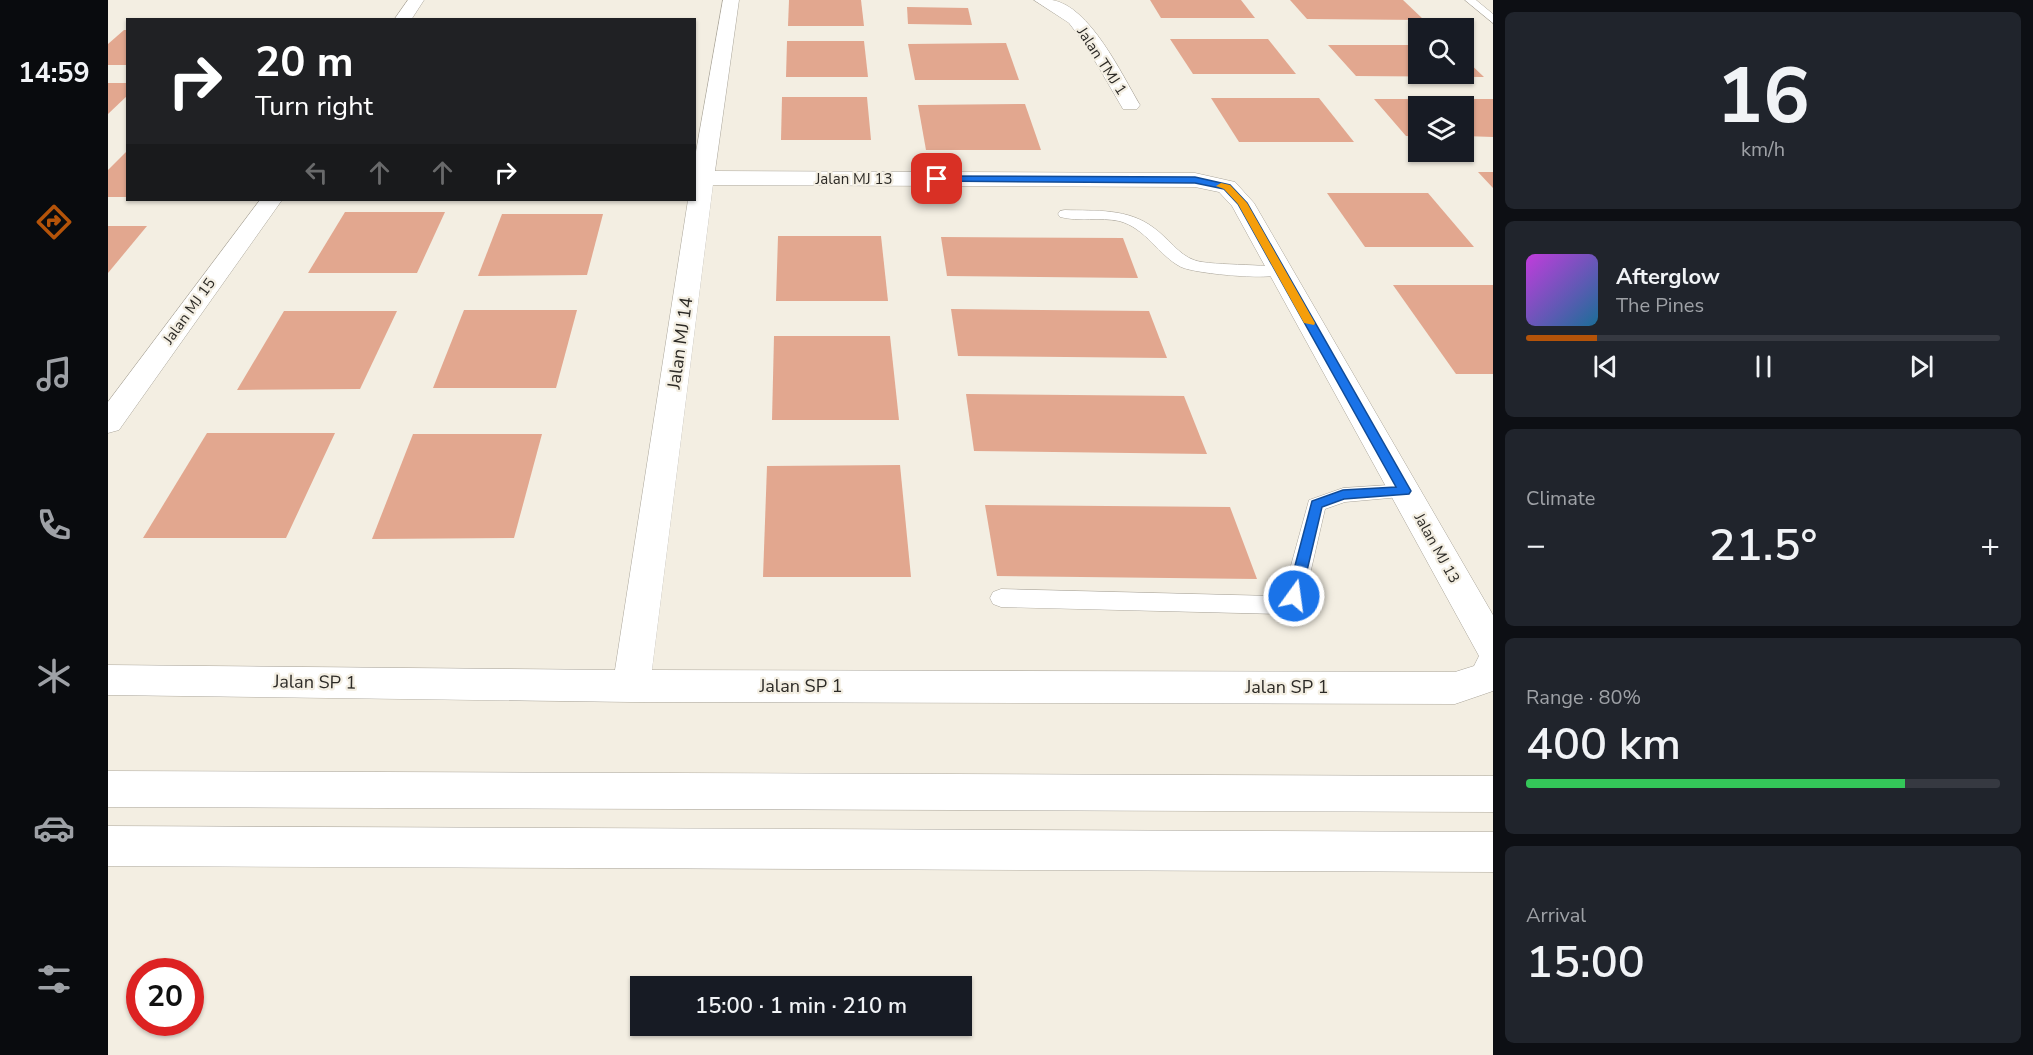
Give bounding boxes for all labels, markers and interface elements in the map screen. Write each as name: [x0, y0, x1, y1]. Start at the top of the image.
map controls: [1408, 18, 1474, 162]
button: search: [1408, 18, 1474, 84]
street label: Jalan TMJ 1: [1072, 22, 1131, 99]
text: 20 m: [255, 34, 354, 91]
icon: right: [156, 42, 234, 120]
text: 16: [1716, 43, 1810, 150]
text: 14:59: [18, 55, 90, 92]
text: Turn right: [255, 88, 373, 125]
button: layers: [1408, 96, 1474, 162]
text: km/h: [1741, 136, 1785, 163]
pin: [911, 153, 962, 204]
icon: left: [300, 156, 333, 189]
icon: ahead: [363, 156, 396, 189]
icon: ahead: [426, 156, 459, 189]
icon: right: [489, 156, 522, 189]
icon: arrive: [920, 162, 953, 195]
street label: Jalan MJ 13: [814, 169, 893, 189]
icon: directions: [33, 201, 75, 243]
text: Afterglow: [1616, 262, 1720, 292]
street label: Jalan MJ 15: [158, 274, 220, 349]
text: The Pines: [1616, 292, 1704, 319]
street label: Jalan MJ 14: [662, 295, 698, 391]
icon: previous: [1589, 350, 1622, 383]
icon: pause: [1747, 350, 1780, 383]
icon: next: [1905, 350, 1938, 383]
icon: music: [33, 353, 75, 395]
text: Climate: [1526, 485, 1595, 512]
icon: phone: [33, 504, 75, 546]
street label: Jalan MJ 13: [1409, 509, 1464, 587]
text: 21.5°: [1709, 515, 1817, 576]
text: −: [1526, 523, 1546, 568]
text: +: [1980, 523, 2000, 568]
position arrow: [1262, 564, 1326, 628]
icon: climate: [33, 655, 75, 697]
street label: Jalan SP 1: [272, 669, 357, 695]
street label: Jalan SP 1: [759, 674, 842, 698]
street label: Jalan SP 1: [1245, 675, 1328, 699]
text: Range · 80%: [1526, 684, 1641, 711]
text: 400 km: [1526, 714, 1681, 775]
icon: car: [33, 807, 75, 849]
text: Arrival: [1526, 902, 1586, 929]
text: 15:00: [1526, 932, 1645, 993]
icon: filters: [33, 958, 75, 1000]
speed limit sign: 20: [126, 958, 204, 1036]
text: 15:00 · 1 min · 210 m: [695, 991, 907, 1021]

